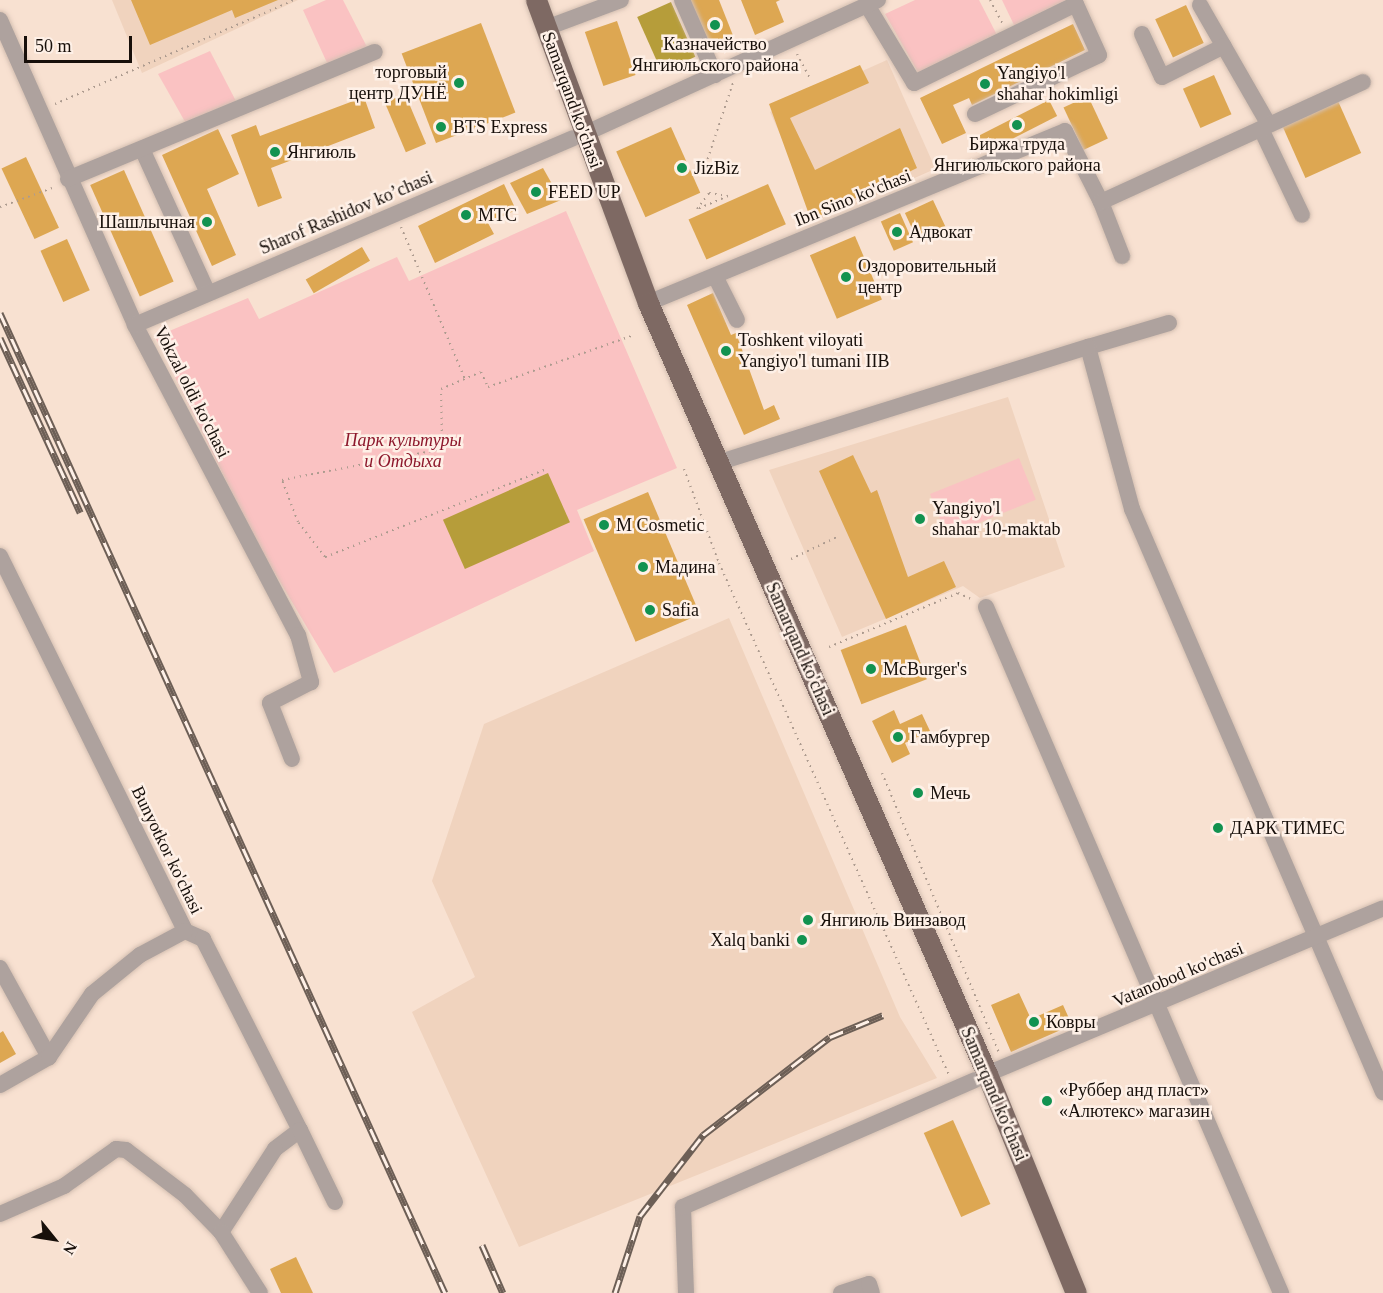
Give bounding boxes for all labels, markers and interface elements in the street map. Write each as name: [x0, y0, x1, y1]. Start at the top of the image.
marker: Казначейство Янгиюльского района: [708, 18, 722, 32]
scale bar: [27, 24, 135, 62]
street label: Samarqand ko'chasi: [537, 29, 607, 171]
place label: Казначейство Янгиюльского района: [631, 34, 799, 76]
text: 50 m: [35, 36, 72, 56]
place label: торговый центр ДУНЁ: [349, 62, 447, 104]
place label: Yangiyo'l shahar hokimligi: [997, 63, 1118, 106]
marker: торговый центр ДУНЁ: [452, 76, 466, 90]
marker: Yangiyo'l shahar hokimligi: [978, 77, 992, 91]
place label: BTS Express: [453, 116, 548, 138]
marker: Биржа труда Янгиюльского района: [1010, 118, 1024, 132]
marker: BTS Express: [434, 120, 448, 134]
place label: Биржа труда Янгиюльского района: [933, 134, 1101, 176]
place label: Янгиюль: [287, 141, 356, 163]
marker: Янгиюль: [268, 145, 282, 159]
place label: JizBiz: [694, 157, 739, 179]
marker: JizBiz: [675, 161, 689, 175]
street label: Ibn Sino ko'chasi: [791, 165, 915, 231]
street label: Sharof Rashidov ko’chasi: [256, 167, 436, 259]
place label: FEED UP: [548, 181, 621, 203]
marker: FEED UP: [529, 185, 543, 199]
place label: МТС: [478, 204, 517, 226]
marker: МТС: [459, 208, 473, 222]
place label: Шашлычная: [99, 211, 195, 233]
marker: Шашлычная: [200, 215, 214, 229]
place label: Адвокат: [909, 221, 972, 243]
marker: Адвокат: [890, 225, 904, 239]
place label: Оздоровительный центр: [858, 256, 996, 298]
marker: Оздоровительный центр: [839, 270, 853, 284]
street label: Vokzal oldi ko'chasi: [149, 323, 235, 461]
place label: Toshkent viloyati Yangiyo'l tumani IIB: [738, 330, 889, 372]
marker: Toshkent viloyati Yangiyo'l tumani IIB: [719, 344, 733, 358]
park label: Парк культуры и Отдыха: [344, 430, 462, 472]
place label: Yangiyo'l shahar 10-maktab: [932, 498, 1060, 540]
marker: Yangiyo'l shahar 10-maktab: [913, 512, 927, 526]
place label: M Cosmetic: [616, 514, 704, 536]
marker: M Cosmetic: [597, 518, 611, 532]
place label: Мадина: [655, 556, 715, 578]
marker: Мадина: [636, 560, 650, 574]
street label: Samarqand ko'chasi: [761, 579, 839, 719]
place label: Safia: [662, 599, 699, 621]
marker: Safia: [643, 603, 657, 617]
place label: McBurger's: [883, 658, 967, 680]
marker: McBurger's: [864, 662, 878, 676]
place label: Гамбургер: [910, 726, 990, 748]
marker: Гамбургер: [891, 730, 905, 744]
street label: Bunyotkor ko'chasi: [127, 782, 207, 918]
place label: Мечь: [930, 782, 971, 804]
marker: Мечь: [911, 786, 925, 800]
place label: ДАРК ТИМЕС: [1230, 817, 1345, 839]
marker: ДАРК ТИМЕС: [1211, 821, 1225, 835]
place label: Янгиюль Винзавод: [820, 909, 966, 931]
marker: Янгиюль Винзавод: [801, 913, 815, 927]
place label: Xalq banki: [711, 929, 790, 951]
marker: Xalq banki: [795, 933, 809, 947]
street label: Vatanobod ko'chasi: [1109, 938, 1247, 1012]
place label: Ковры: [1046, 1011, 1096, 1033]
marker: Ковры: [1027, 1015, 1041, 1029]
street label: Samarqand ko'chasi: [956, 1024, 1032, 1164]
place label: «Руббер анд пласт» «Алютекс» магазин: [1059, 1080, 1210, 1122]
marker: «Руббер анд пласт» «Алютекс» магазин: [1040, 1094, 1054, 1108]
north arrow: [24, 1209, 84, 1269]
text: N: [60, 1239, 80, 1258]

